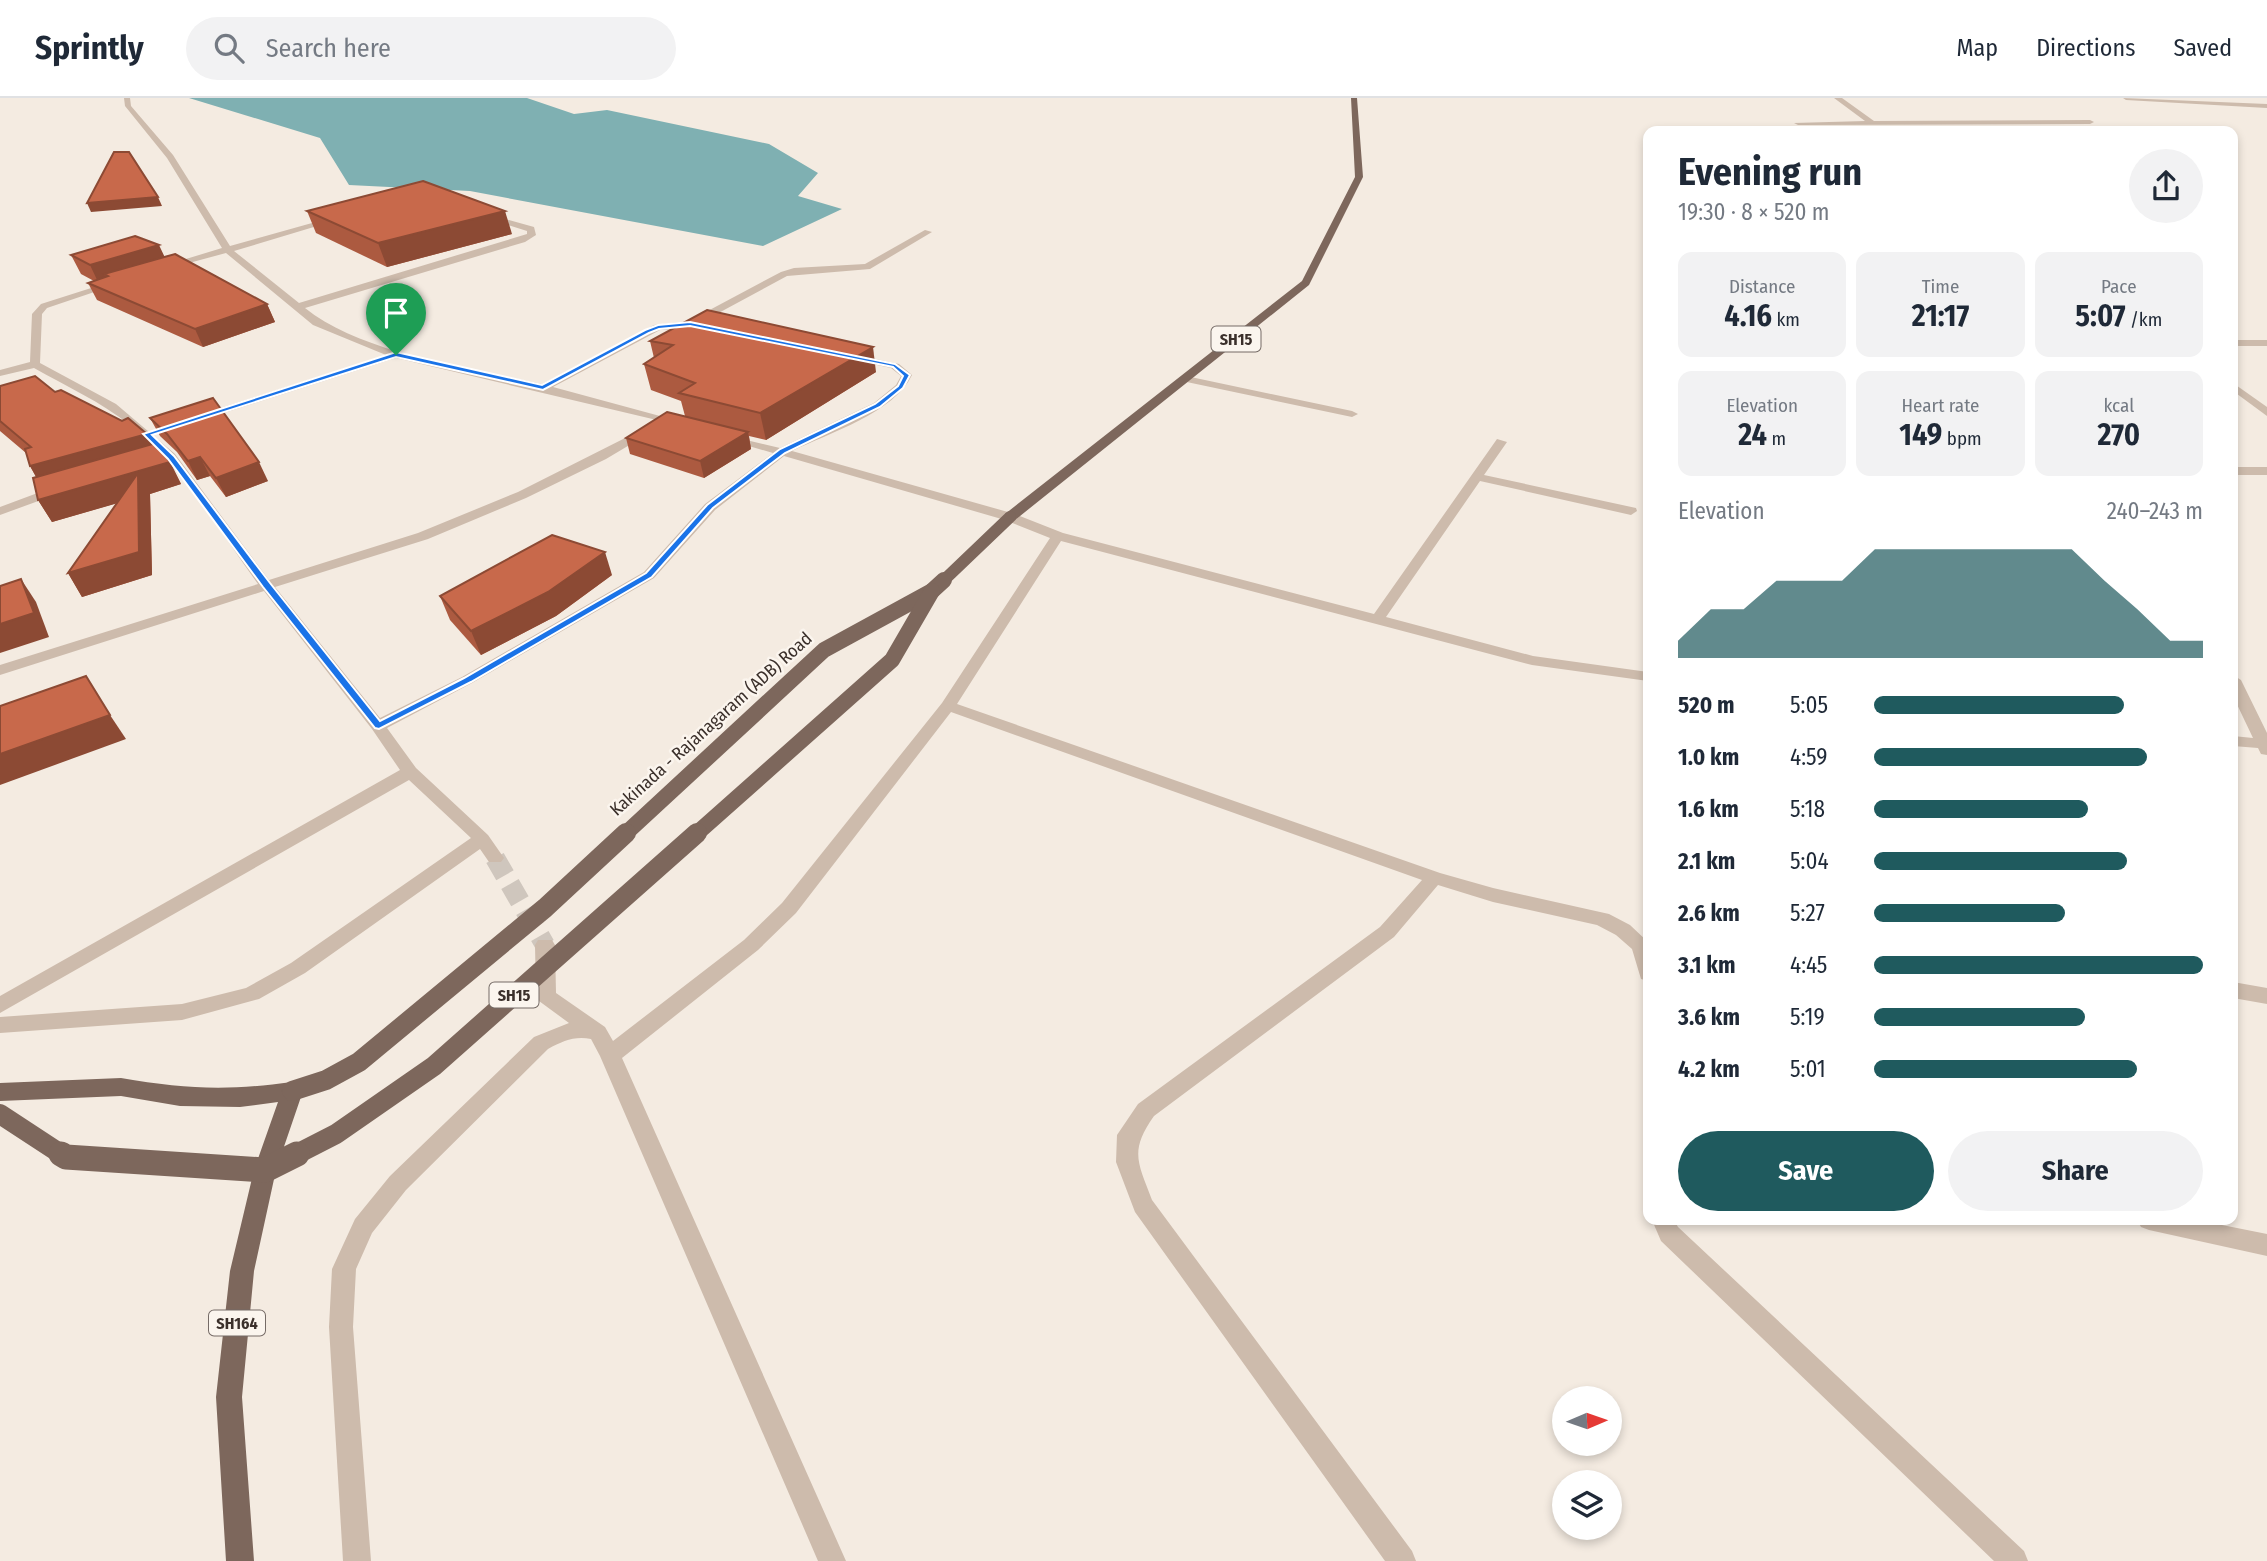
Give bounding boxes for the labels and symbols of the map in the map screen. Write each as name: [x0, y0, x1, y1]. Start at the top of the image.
pin: [366, 283, 426, 355]
road number: SH15: [1212, 327, 1260, 352]
street label: Kakinada - Rajanagaram (ADB) Road: [605, 627, 817, 821]
road number: SH15: [490, 982, 538, 1007]
road number: SH164: [209, 1310, 265, 1336]
north arrow: [1552, 1386, 1622, 1456]

